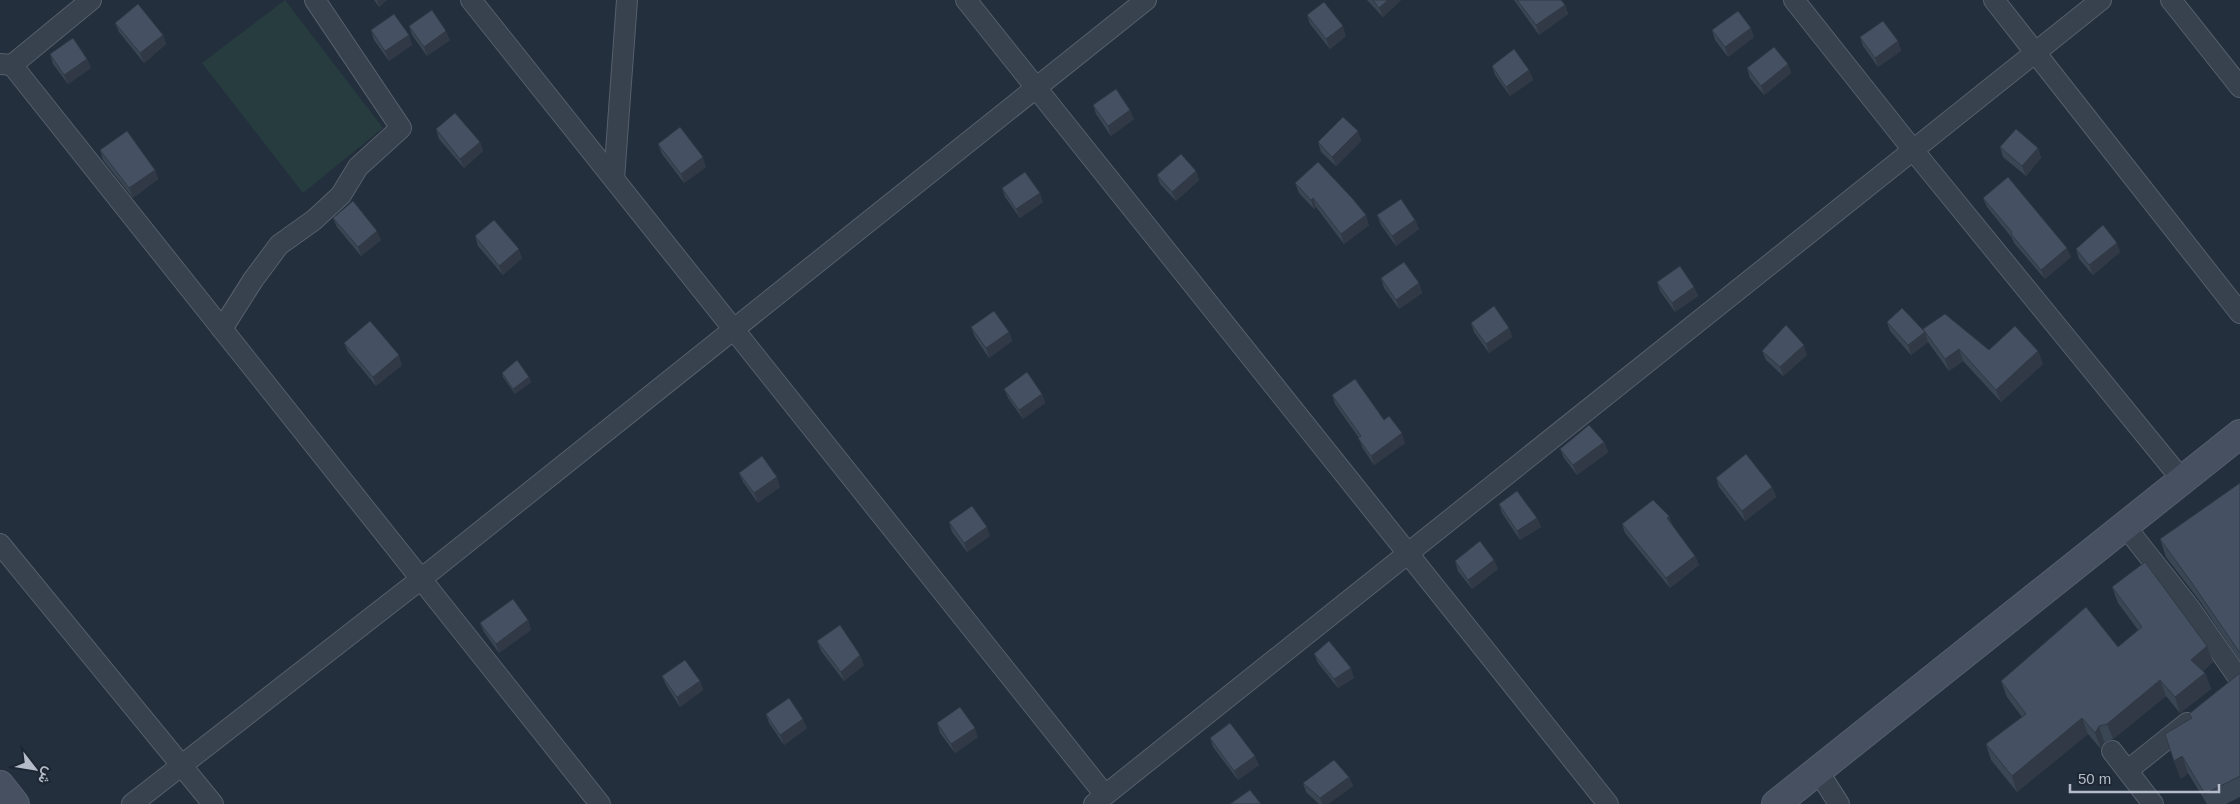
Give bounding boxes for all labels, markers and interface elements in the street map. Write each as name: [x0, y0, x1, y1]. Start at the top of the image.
north arrow: [10, 744, 60, 794]
scale bar: [2070, 762, 2219, 794]
text: ش: [34, 764, 57, 787]
text: 50 m: [2078, 770, 2111, 787]

